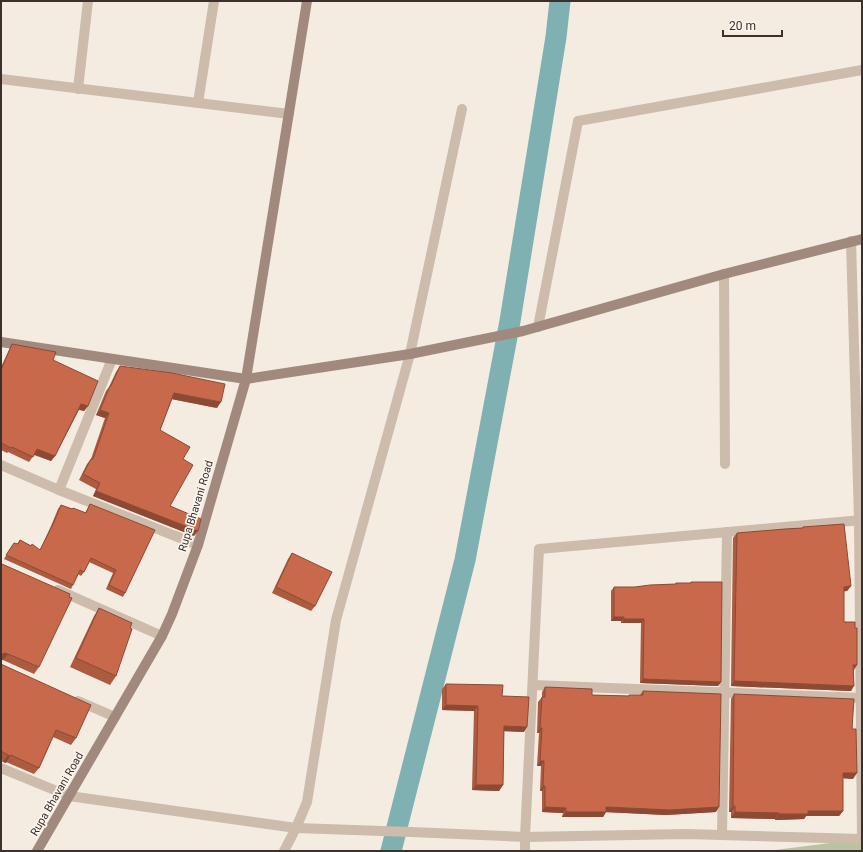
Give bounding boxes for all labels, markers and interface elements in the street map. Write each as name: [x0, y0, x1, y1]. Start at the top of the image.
scale bar: [723, 12, 782, 38]
text: 20 m: [729, 19, 756, 33]
street label: Rupa Bhavani Road: [176, 459, 216, 553]
street label: Rupa Bhavani Road: [28, 750, 86, 838]

